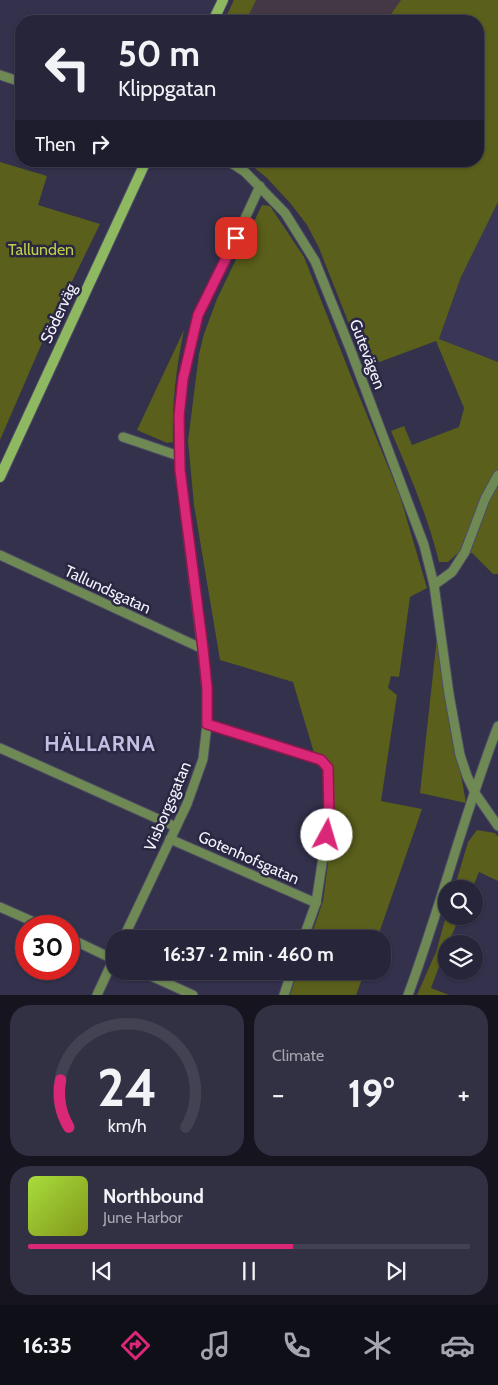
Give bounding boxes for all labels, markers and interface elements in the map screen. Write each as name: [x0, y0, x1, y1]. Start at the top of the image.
text: 50 m: [118, 32, 200, 75]
icon: left: [35, 35, 100, 100]
text: Klippgatan: [118, 75, 216, 102]
icon: right: [86, 130, 114, 158]
text: Then: [35, 133, 76, 156]
pin: [215, 217, 257, 259]
icon: arrive: [222, 224, 250, 252]
park label: Tallunden: [8, 240, 74, 259]
street label: Söderväg: [36, 279, 81, 346]
street label: Gutevägen: [346, 317, 390, 392]
street label: Tallundsgatan: [62, 561, 154, 618]
district label: HÄLLARNA: [44, 731, 156, 756]
street label: Visborgsgatan: [140, 759, 195, 854]
position arrow: [300, 808, 352, 860]
street label: Gotenhofsgatan: [195, 827, 302, 888]
map controls: [438, 880, 483, 980]
button: search: [438, 880, 483, 925]
speed limit sign: 30: [15, 915, 80, 980]
button: layers: [438, 935, 483, 980]
text: 16:37 · 2 min · 460 m: [163, 943, 334, 966]
text: Climate: [272, 1046, 324, 1065]
text: 24: [97, 1056, 157, 1119]
text: 19°: [348, 1070, 394, 1117]
text: −: [272, 1077, 284, 1111]
text: +: [458, 1077, 470, 1111]
text: km/h: [107, 1115, 147, 1136]
text: Northbound: [103, 1185, 204, 1208]
text: June Harbor: [103, 1208, 183, 1227]
icon: previous: [88, 1257, 116, 1285]
icon: pause: [235, 1257, 263, 1285]
icon: next: [382, 1257, 410, 1285]
icon: directions: [118, 1328, 153, 1363]
icon: music: [198, 1328, 233, 1363]
icon: phone: [279, 1328, 314, 1363]
icon: climate: [360, 1328, 395, 1363]
icon: car: [440, 1328, 475, 1363]
text: 16:35: [23, 1332, 72, 1359]

